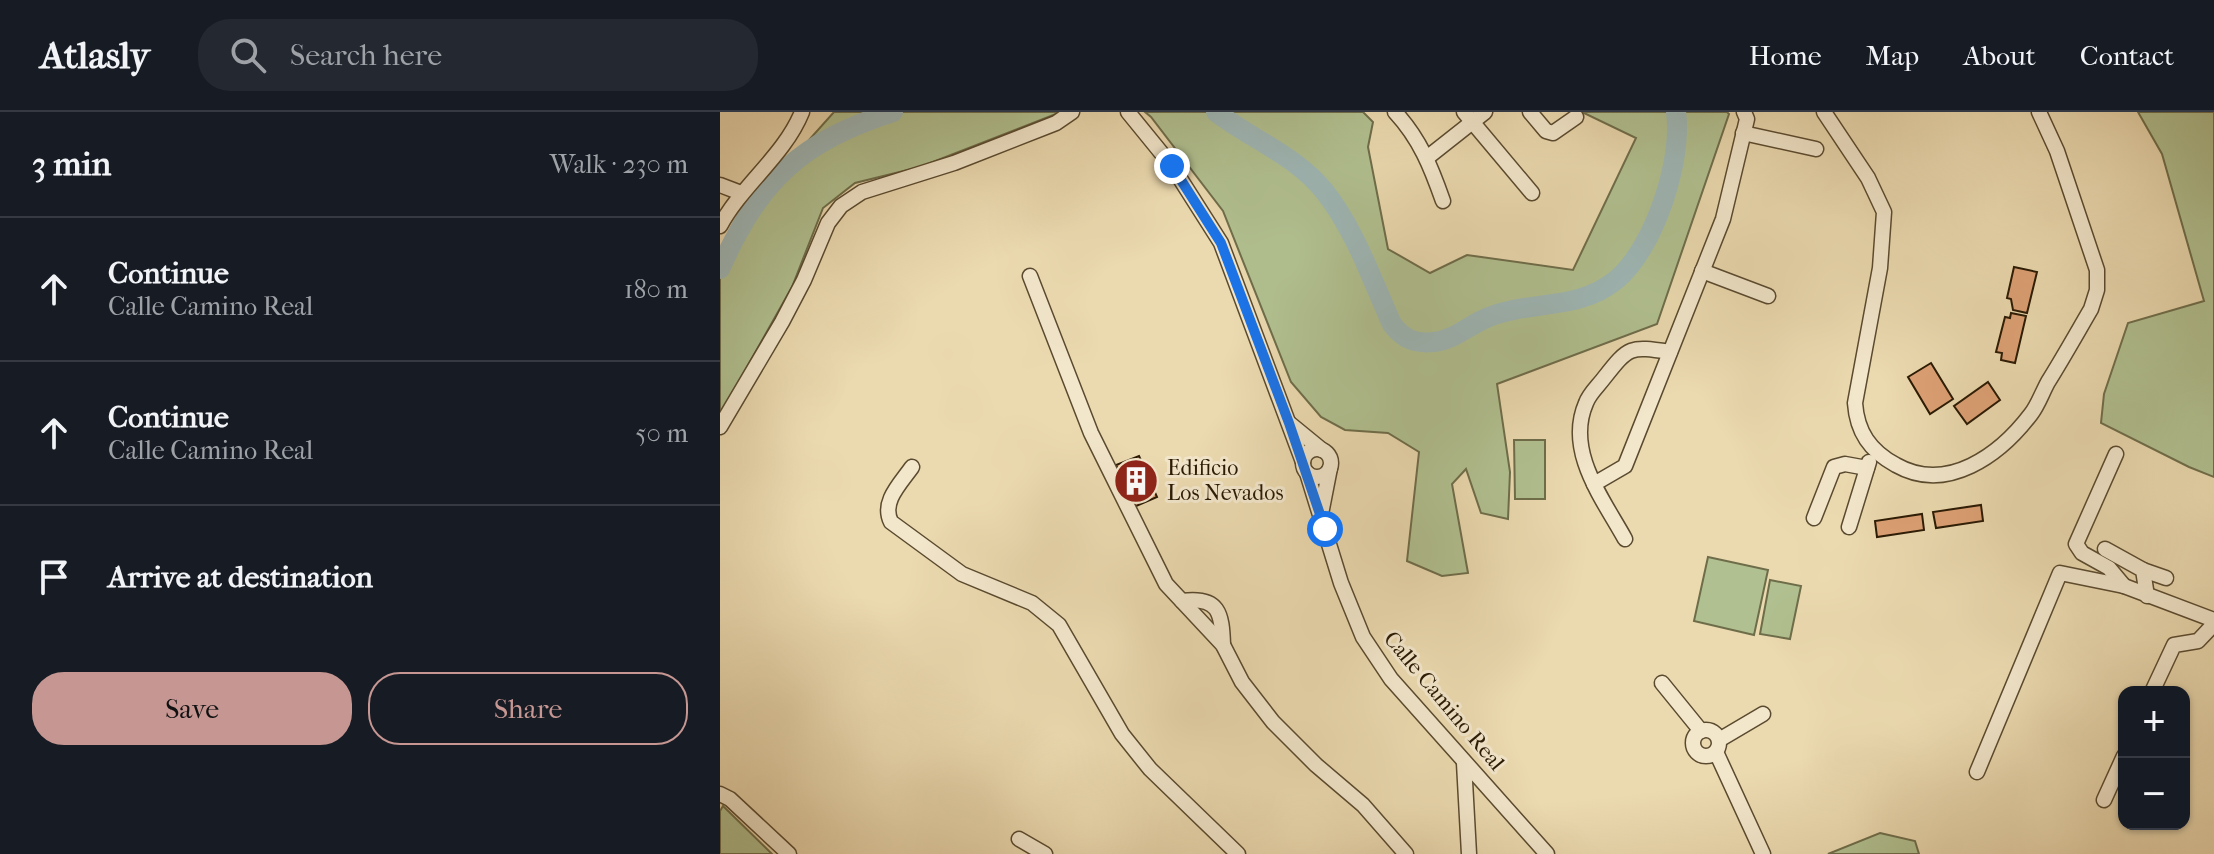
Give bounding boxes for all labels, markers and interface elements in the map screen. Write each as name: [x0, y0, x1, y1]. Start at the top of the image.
search box: [198, 19, 758, 91]
text: Atlasly: [40, 33, 150, 78]
icon: search: [226, 33, 270, 77]
text: Search here: [290, 38, 442, 73]
text: Home: [1749, 39, 1822, 72]
text: Map: [1866, 39, 1919, 72]
text: About: [1963, 39, 2036, 72]
text: Contact: [2080, 39, 2174, 72]
text: 3 min: [32, 144, 111, 184]
route end: [1154, 148, 1190, 184]
text: Walk · 230 m: [550, 149, 688, 180]
text: Continue: [108, 256, 229, 291]
icon: ahead: [32, 267, 76, 311]
text: 180 m: [624, 274, 688, 305]
text: Calle Camino Real: [108, 291, 313, 322]
text: Continue: [108, 400, 229, 435]
icon: ahead: [32, 411, 76, 455]
text: 50 m: [635, 418, 688, 449]
text: Calle Camino Real: [108, 435, 313, 466]
place label: Edificio Los Nevados: [1167, 455, 1284, 506]
building icon: Edificio Los Nevados: [1112, 457, 1160, 505]
route start: [1307, 511, 1343, 547]
icon: arrive: [32, 555, 76, 599]
text: Arrive at destination: [108, 560, 373, 595]
street label: Calle Camino Real: [1378, 626, 1510, 776]
button: Save: [32, 672, 352, 745]
button: Share: [368, 672, 688, 745]
map controls: [2118, 686, 2190, 830]
button: +: [2118, 686, 2190, 758]
button: −: [2118, 758, 2190, 830]

